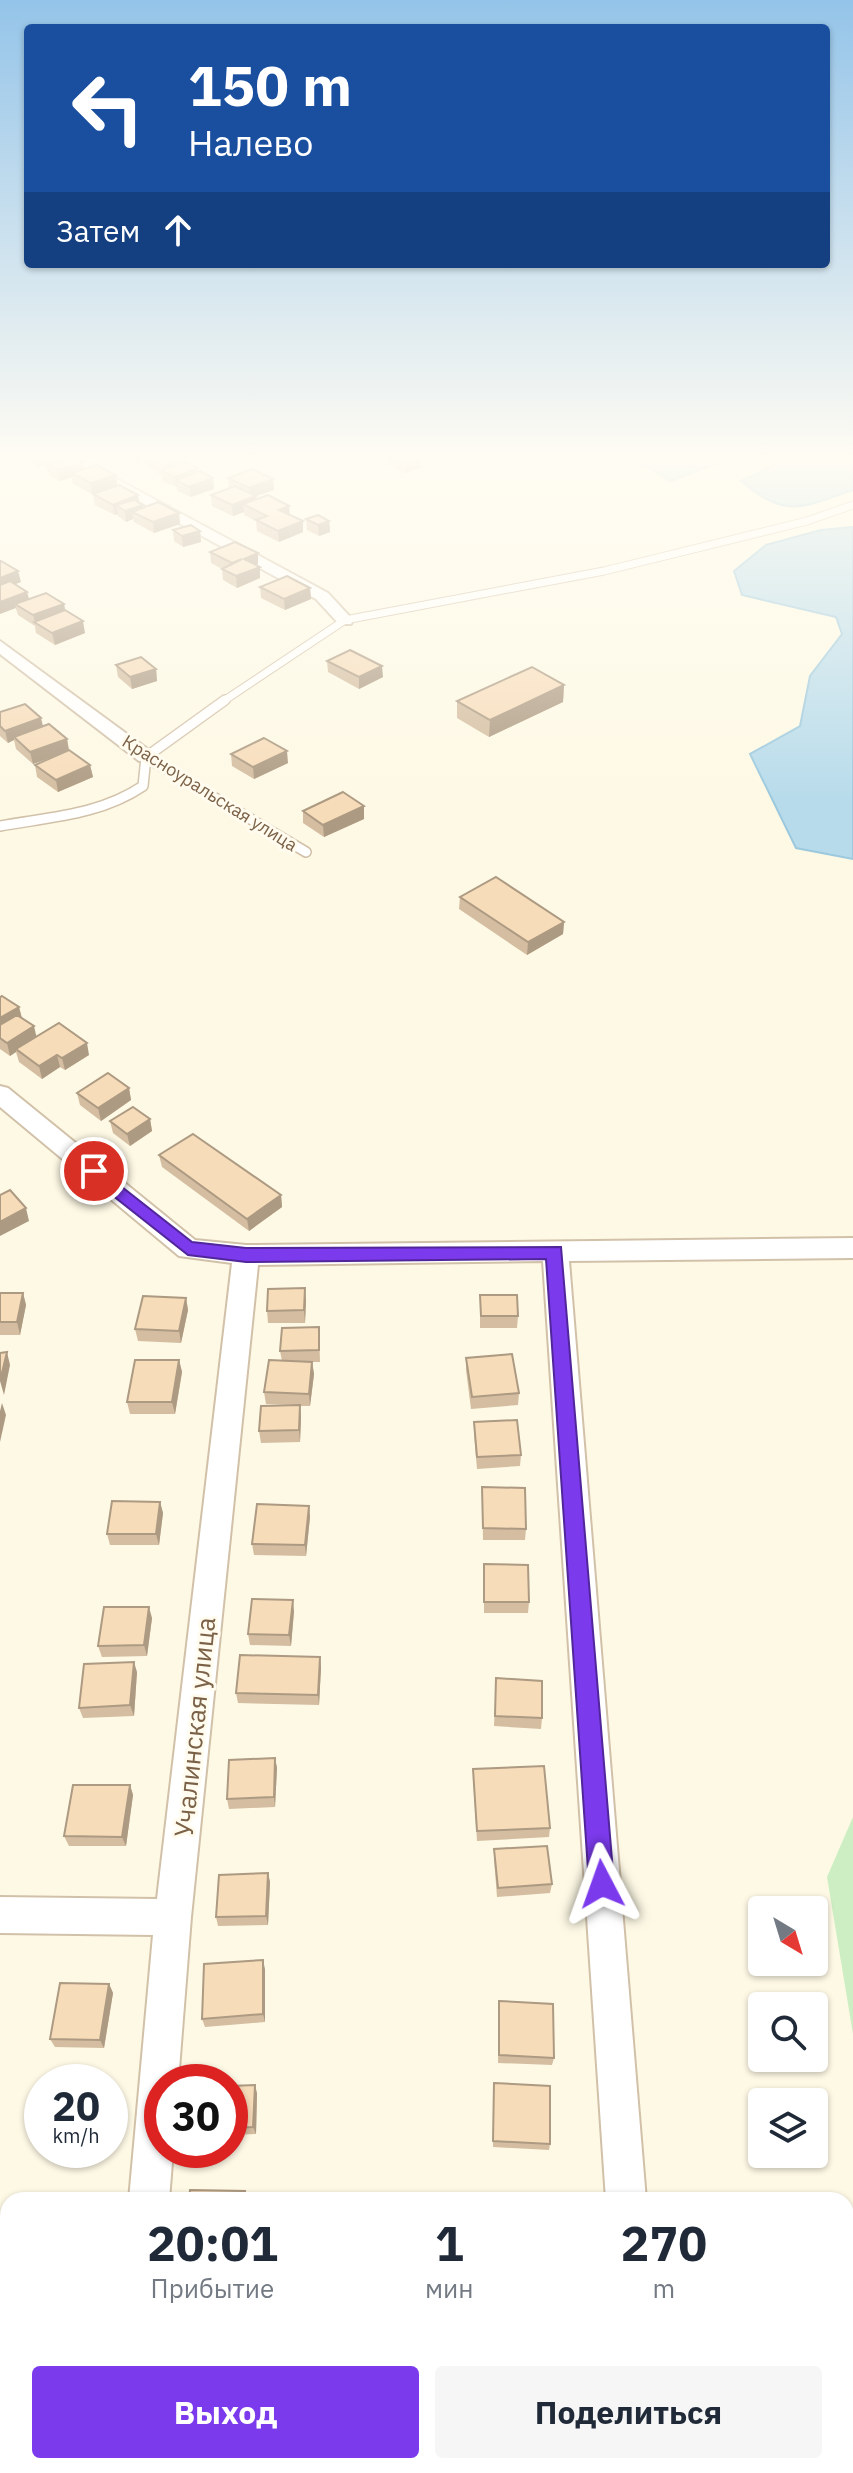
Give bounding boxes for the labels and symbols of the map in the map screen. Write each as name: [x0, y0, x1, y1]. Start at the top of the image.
street label: Красноуральская улица: [118, 730, 302, 857]
pin: [60, 1137, 128, 1205]
street label: Учалинская улица: [166, 1615, 222, 1839]
position arrow: [560, 1842, 644, 1926]
north arrow: [748, 1896, 828, 1976]
speed limit sign: 30: [144, 2064, 248, 2168]

